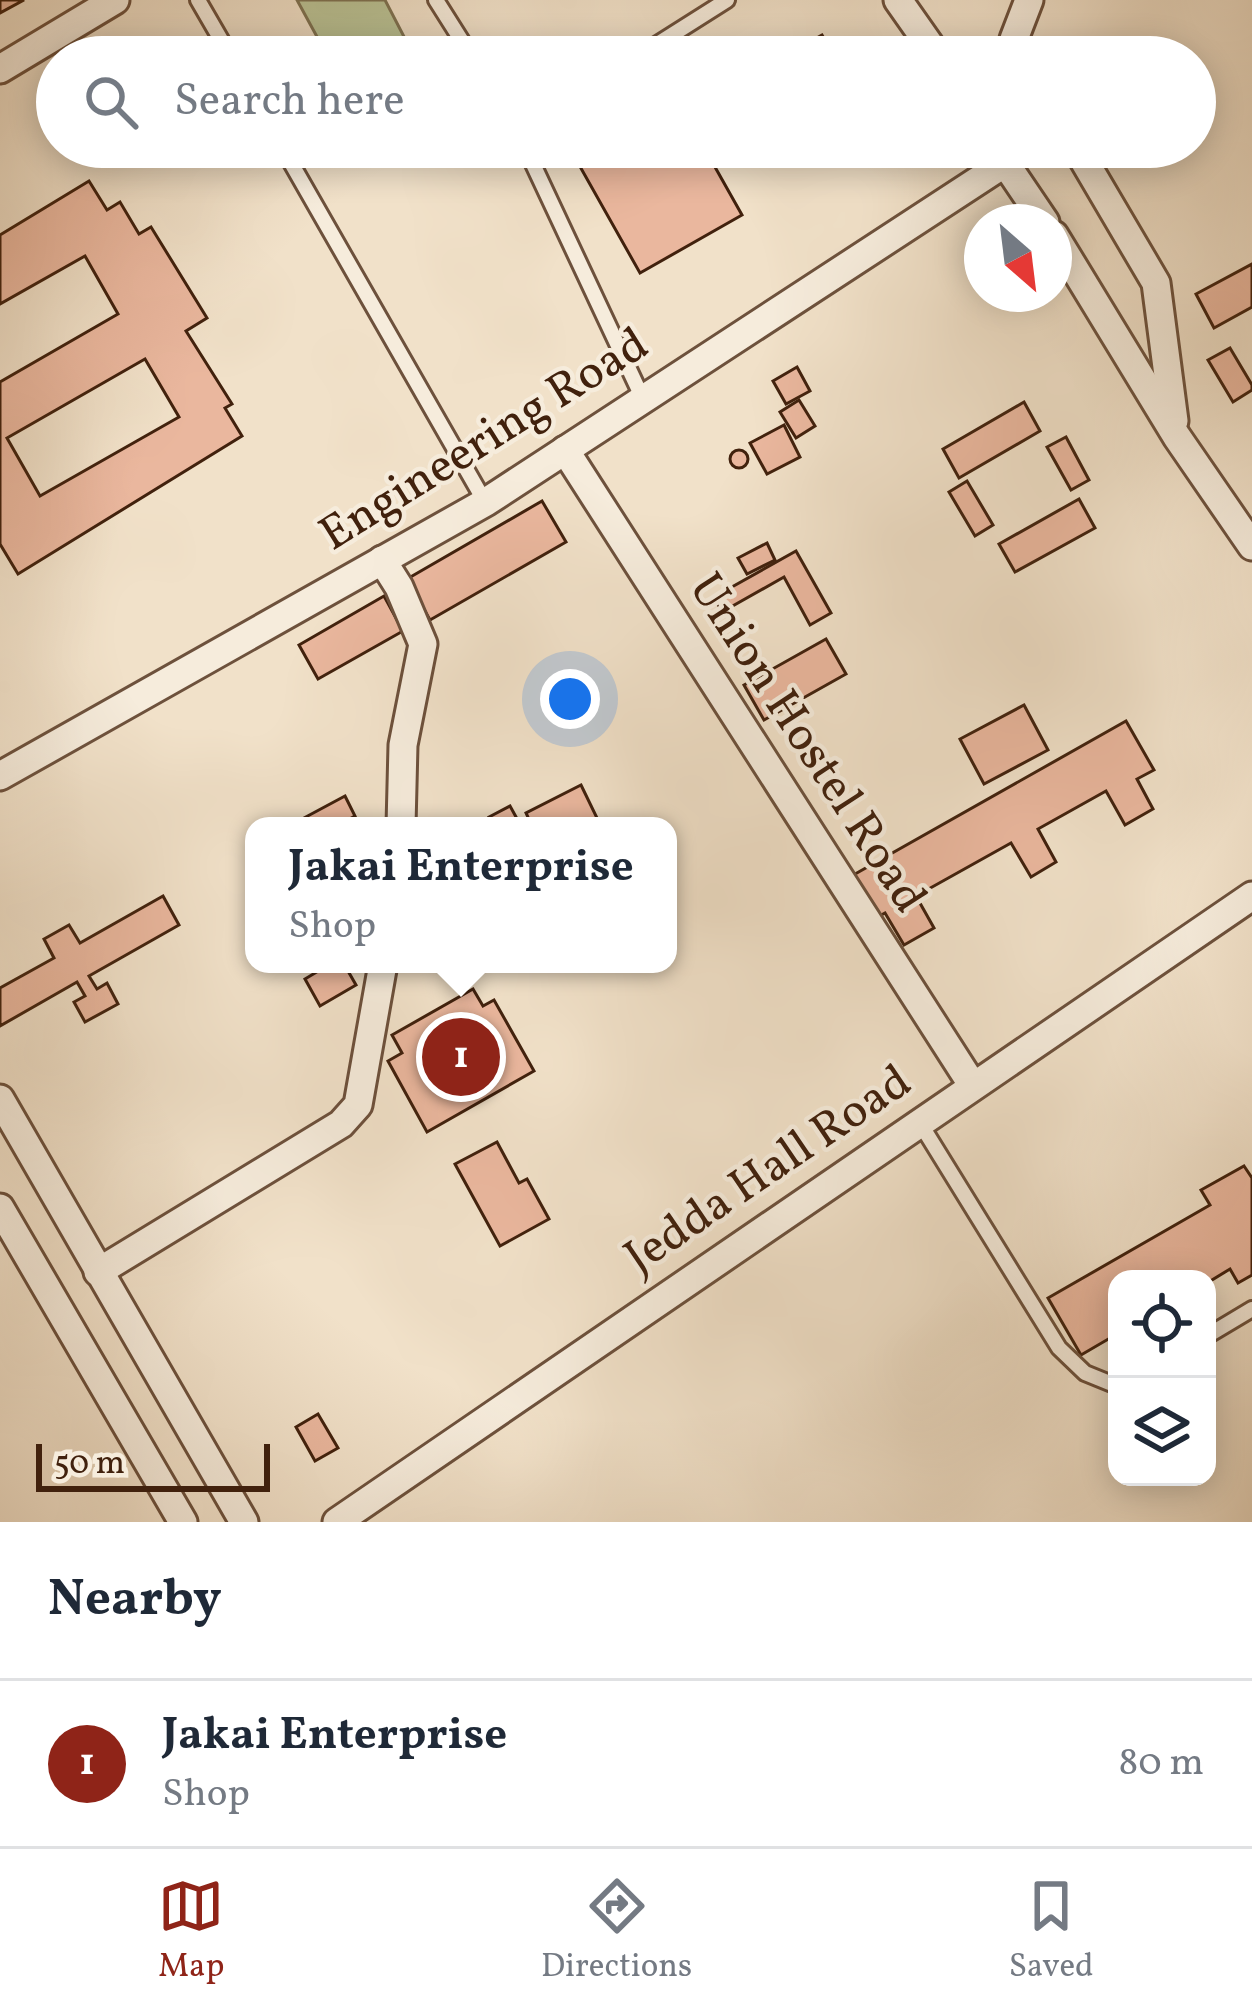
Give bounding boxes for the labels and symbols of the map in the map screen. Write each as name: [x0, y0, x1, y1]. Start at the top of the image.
north arrow: [964, 204, 1072, 312]
street label: Engineering Road: [308, 313, 662, 569]
street label: Union Hostel Road: [671, 561, 941, 927]
your location: [540, 669, 600, 729]
pin: 1: [422, 1012, 500, 1102]
street label: Jedda Hall Road: [612, 1050, 926, 1292]
scale bar: [36, 1438, 270, 1491]

